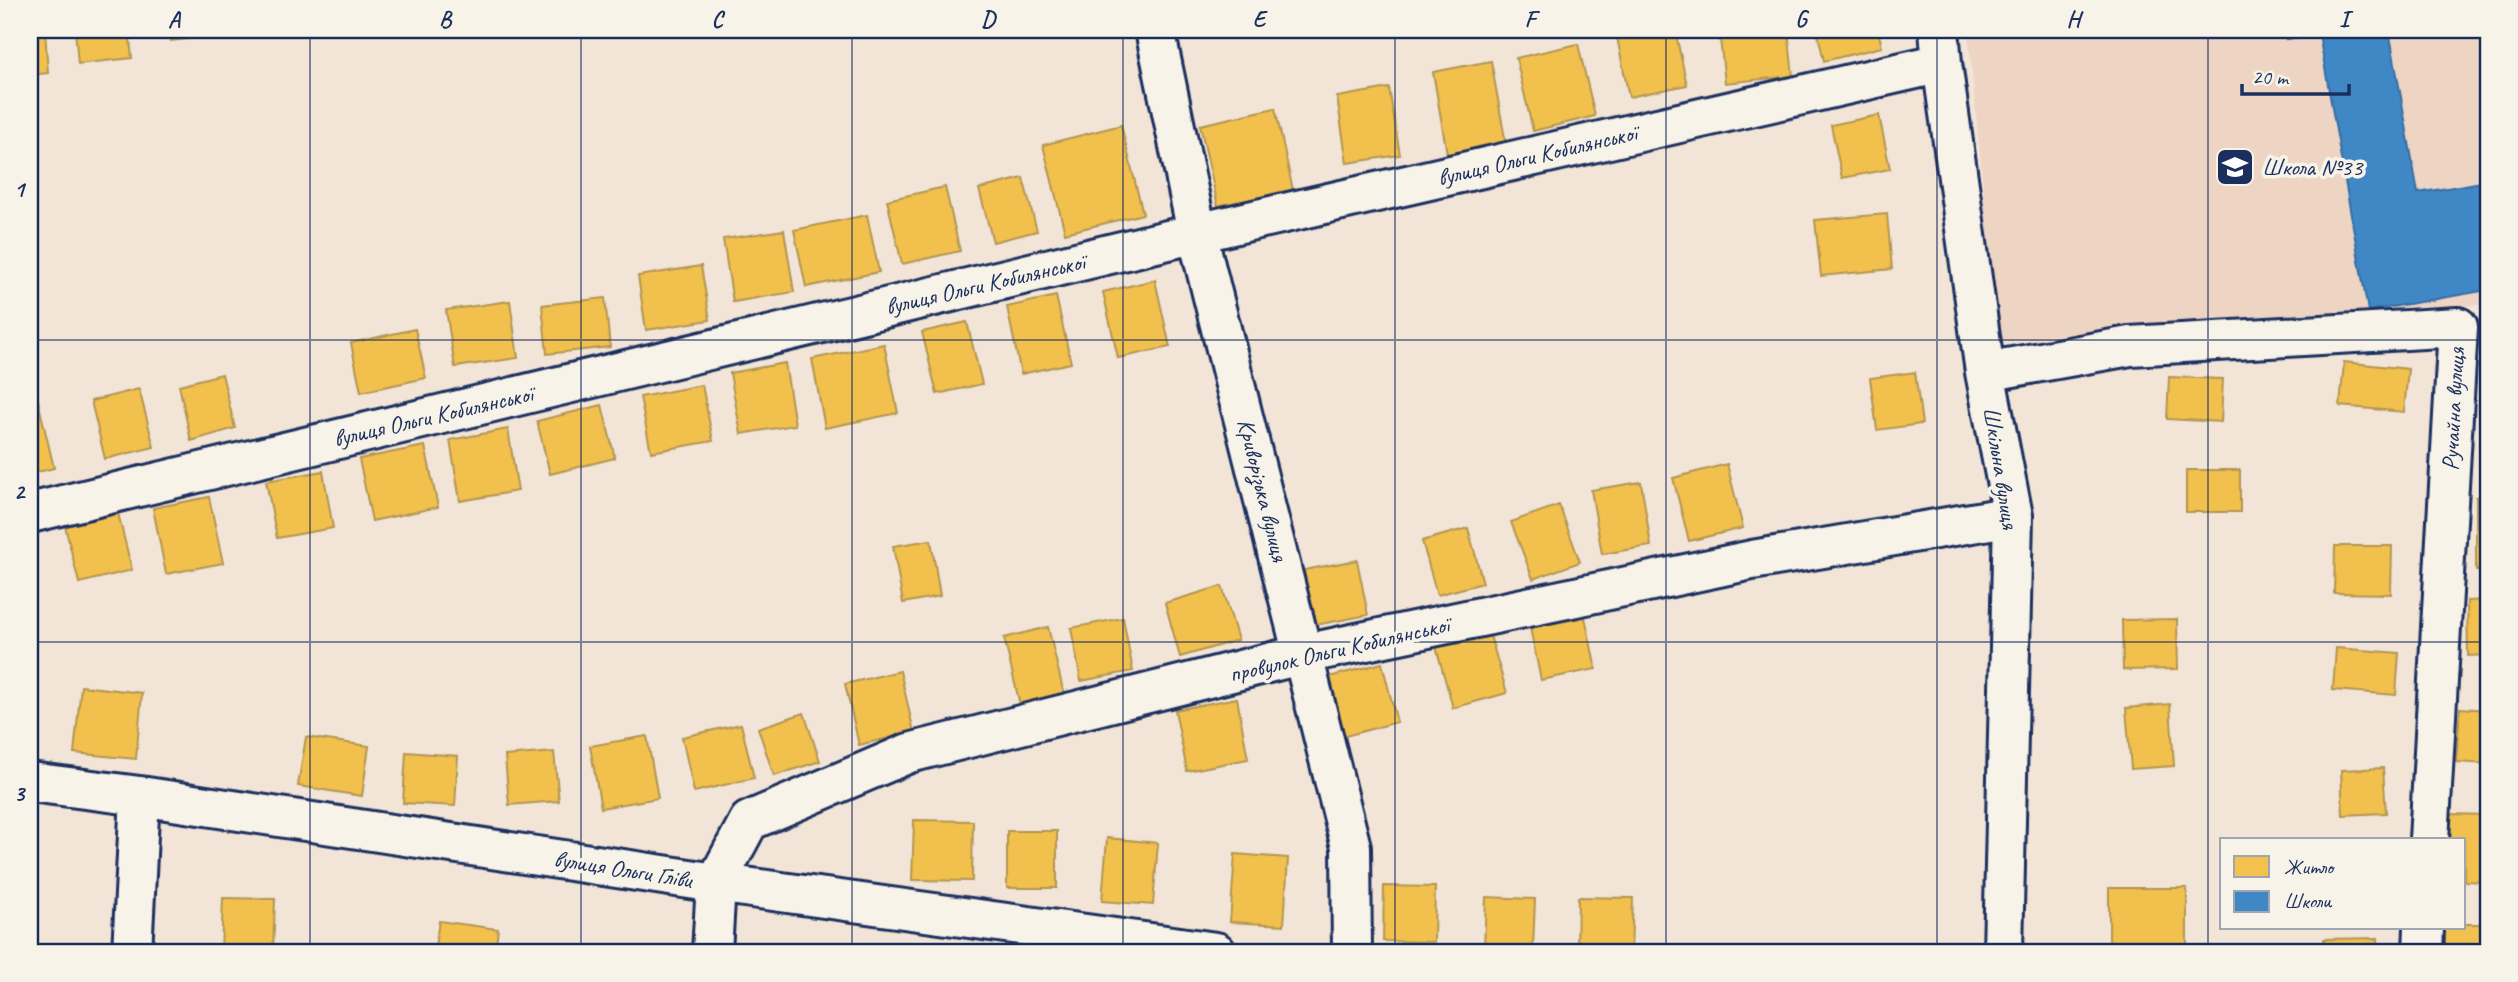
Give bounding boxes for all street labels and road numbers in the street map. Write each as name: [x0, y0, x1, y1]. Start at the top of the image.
street label: вулиця Ольги Кобилянської: [1434, 116, 1644, 193]
street label: вулиця Ольги Кобилянської: [882, 245, 1092, 322]
street label: Ручайна вулиця: [2435, 345, 2471, 471]
street label: вулиця Ольги Кобилянської: [330, 377, 540, 454]
street label: Шкільна вулиця: [1977, 405, 2026, 533]
street label: Криворізька вулиця: [1230, 415, 1296, 566]
street label: провулок Ольги Кобилянської: [1226, 608, 1456, 689]
street label: вулиця Ольги Гліви: [552, 843, 696, 895]

